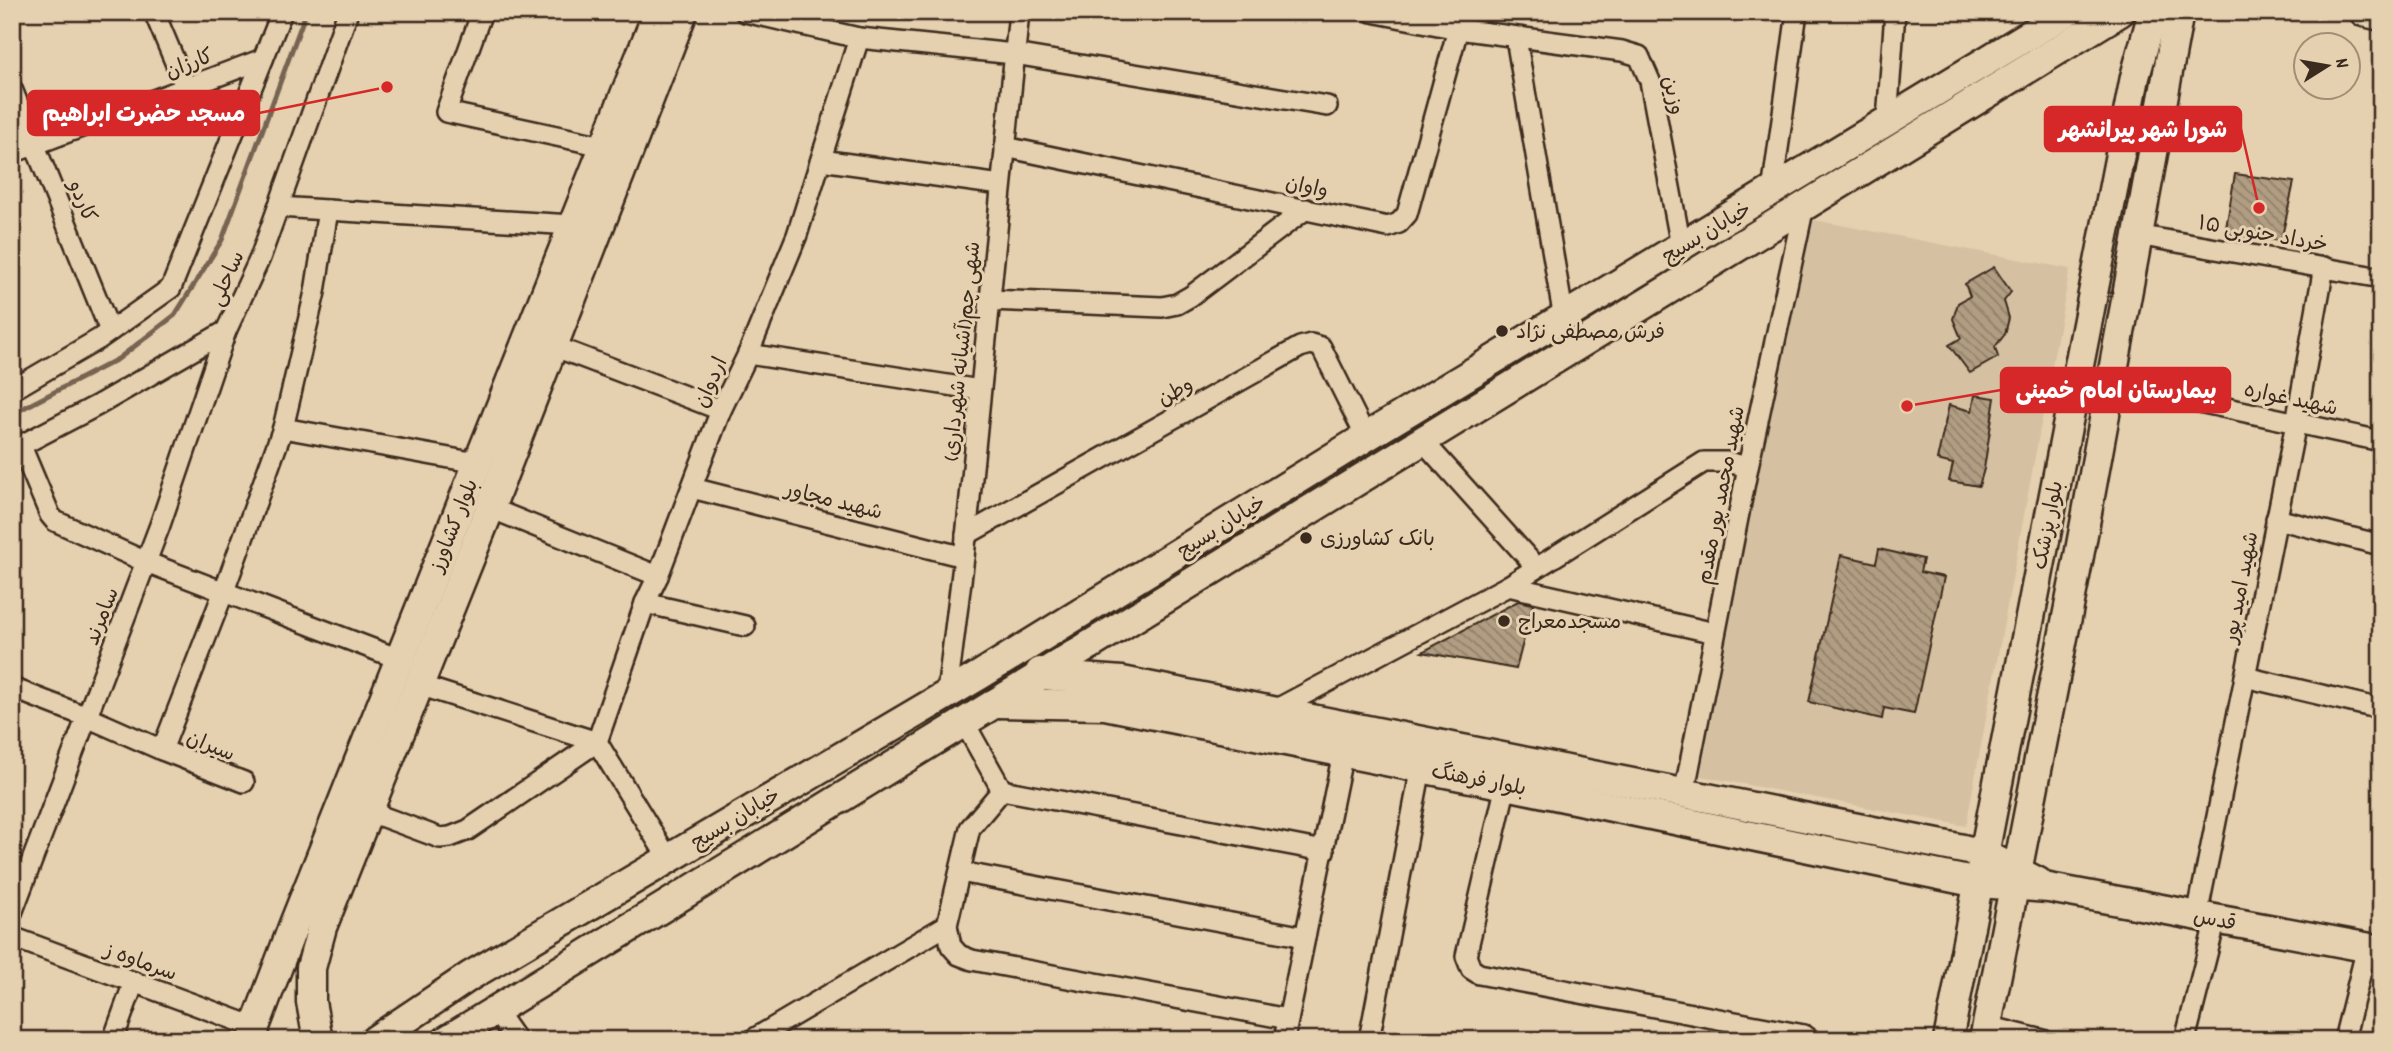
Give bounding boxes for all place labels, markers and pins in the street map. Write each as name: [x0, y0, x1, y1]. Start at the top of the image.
callout: مسجد حضرت ابراهیم: [28, 91, 259, 135]
callout: شورا شهر پیرانشهر: [2045, 107, 2241, 151]
place label: فرش مصطفی نژاد: [1516, 319, 1665, 349]
marker: فرش مصطفی نژاد: [1494, 323, 1510, 339]
callout: بیمارستان امام خمینی: [2001, 368, 2230, 412]
place label: بانک کشاورزی: [1320, 526, 1435, 556]
marker: بانک کشاورزی: [1298, 530, 1314, 546]
place label: مسجدمعراج: [1518, 609, 1621, 639]
marker: مسجدمعراج: [1496, 613, 1512, 629]

